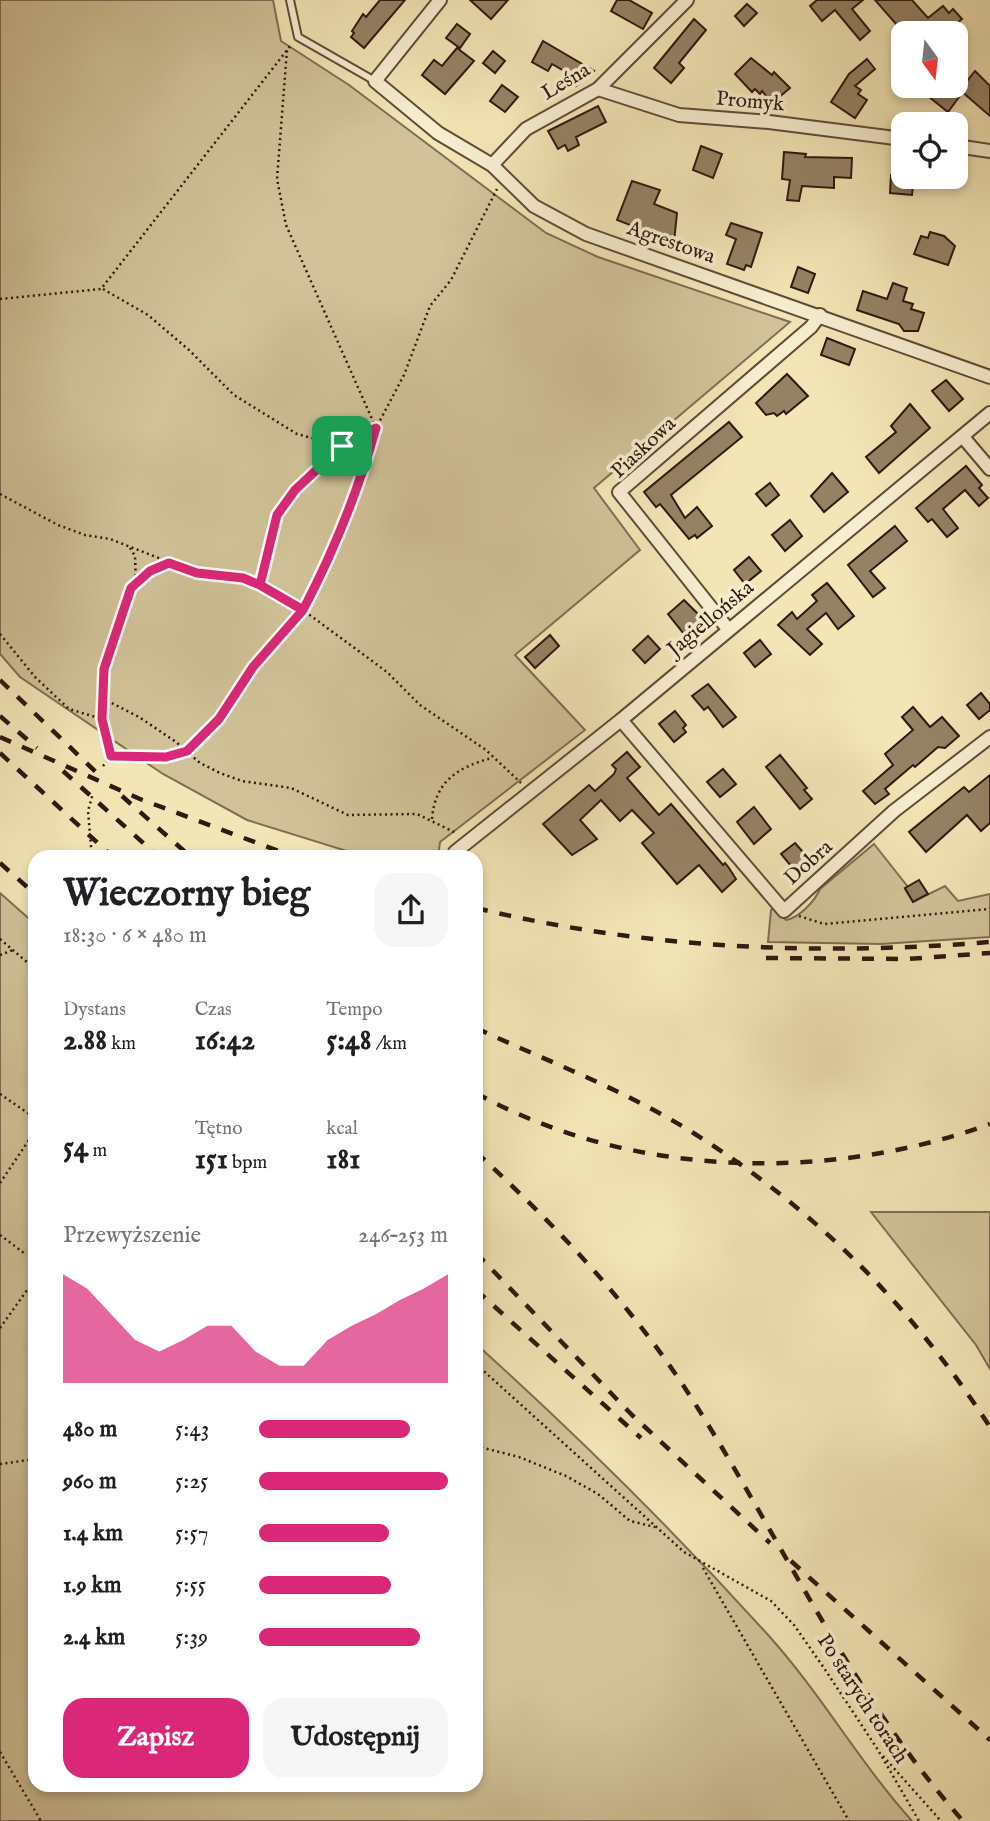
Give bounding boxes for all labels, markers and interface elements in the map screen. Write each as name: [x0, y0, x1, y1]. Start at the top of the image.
north arrow: [891, 21, 968, 98]
map controls: [891, 21, 968, 189]
street label: Leśna: [537, 56, 596, 107]
street label: Promyk: [715, 86, 786, 118]
button: locate: [891, 112, 968, 189]
street label: Agrestowa: [622, 215, 719, 271]
street label: Piaskowa: [606, 410, 683, 485]
pin: [312, 416, 372, 476]
icon: arrive: [323, 427, 361, 465]
street label: Jagiellońska: [661, 574, 761, 664]
street label: Dobra: [779, 834, 840, 892]
text: Wieczorny bieg: [63, 871, 310, 919]
button: share: [374, 873, 448, 947]
text: 18:30 · 6 × 480 m: [63, 921, 207, 950]
text: Dystans: [63, 998, 126, 1022]
text: Czas: [195, 998, 232, 1022]
text: Tempo: [326, 998, 382, 1022]
text: 2.88: [63, 1022, 107, 1060]
text: 16:42: [195, 1022, 255, 1060]
text: 5:48: [326, 1022, 372, 1060]
text: km: [107, 1032, 136, 1056]
text: /km: [372, 1032, 407, 1056]
text: Tętno: [195, 1117, 242, 1141]
text: kcal: [326, 1117, 358, 1141]
text: 54: [63, 1129, 88, 1167]
text: m: [88, 1139, 107, 1163]
text: 151: [195, 1141, 228, 1179]
text: 181: [326, 1141, 360, 1179]
text: bpm: [228, 1151, 267, 1175]
text: Przewyższenie: [63, 1221, 201, 1250]
text: 246–253 m: [358, 1221, 448, 1250]
text: 480 m: [63, 1415, 117, 1444]
text: 5:43: [175, 1415, 209, 1444]
text: 960 m: [63, 1467, 117, 1496]
text: 5:25: [175, 1467, 208, 1496]
text: 1.4 km: [63, 1519, 123, 1548]
text: 5:57: [175, 1519, 209, 1548]
text: 1.9 km: [63, 1571, 122, 1600]
text: 5:55: [175, 1571, 206, 1600]
text: 2.4 km: [63, 1623, 125, 1652]
text: 5:39: [175, 1623, 208, 1652]
street label: Po starych torach: [810, 1629, 914, 1769]
button: Zapisz: [63, 1698, 249, 1778]
button: Udostępnij: [263, 1698, 448, 1778]

